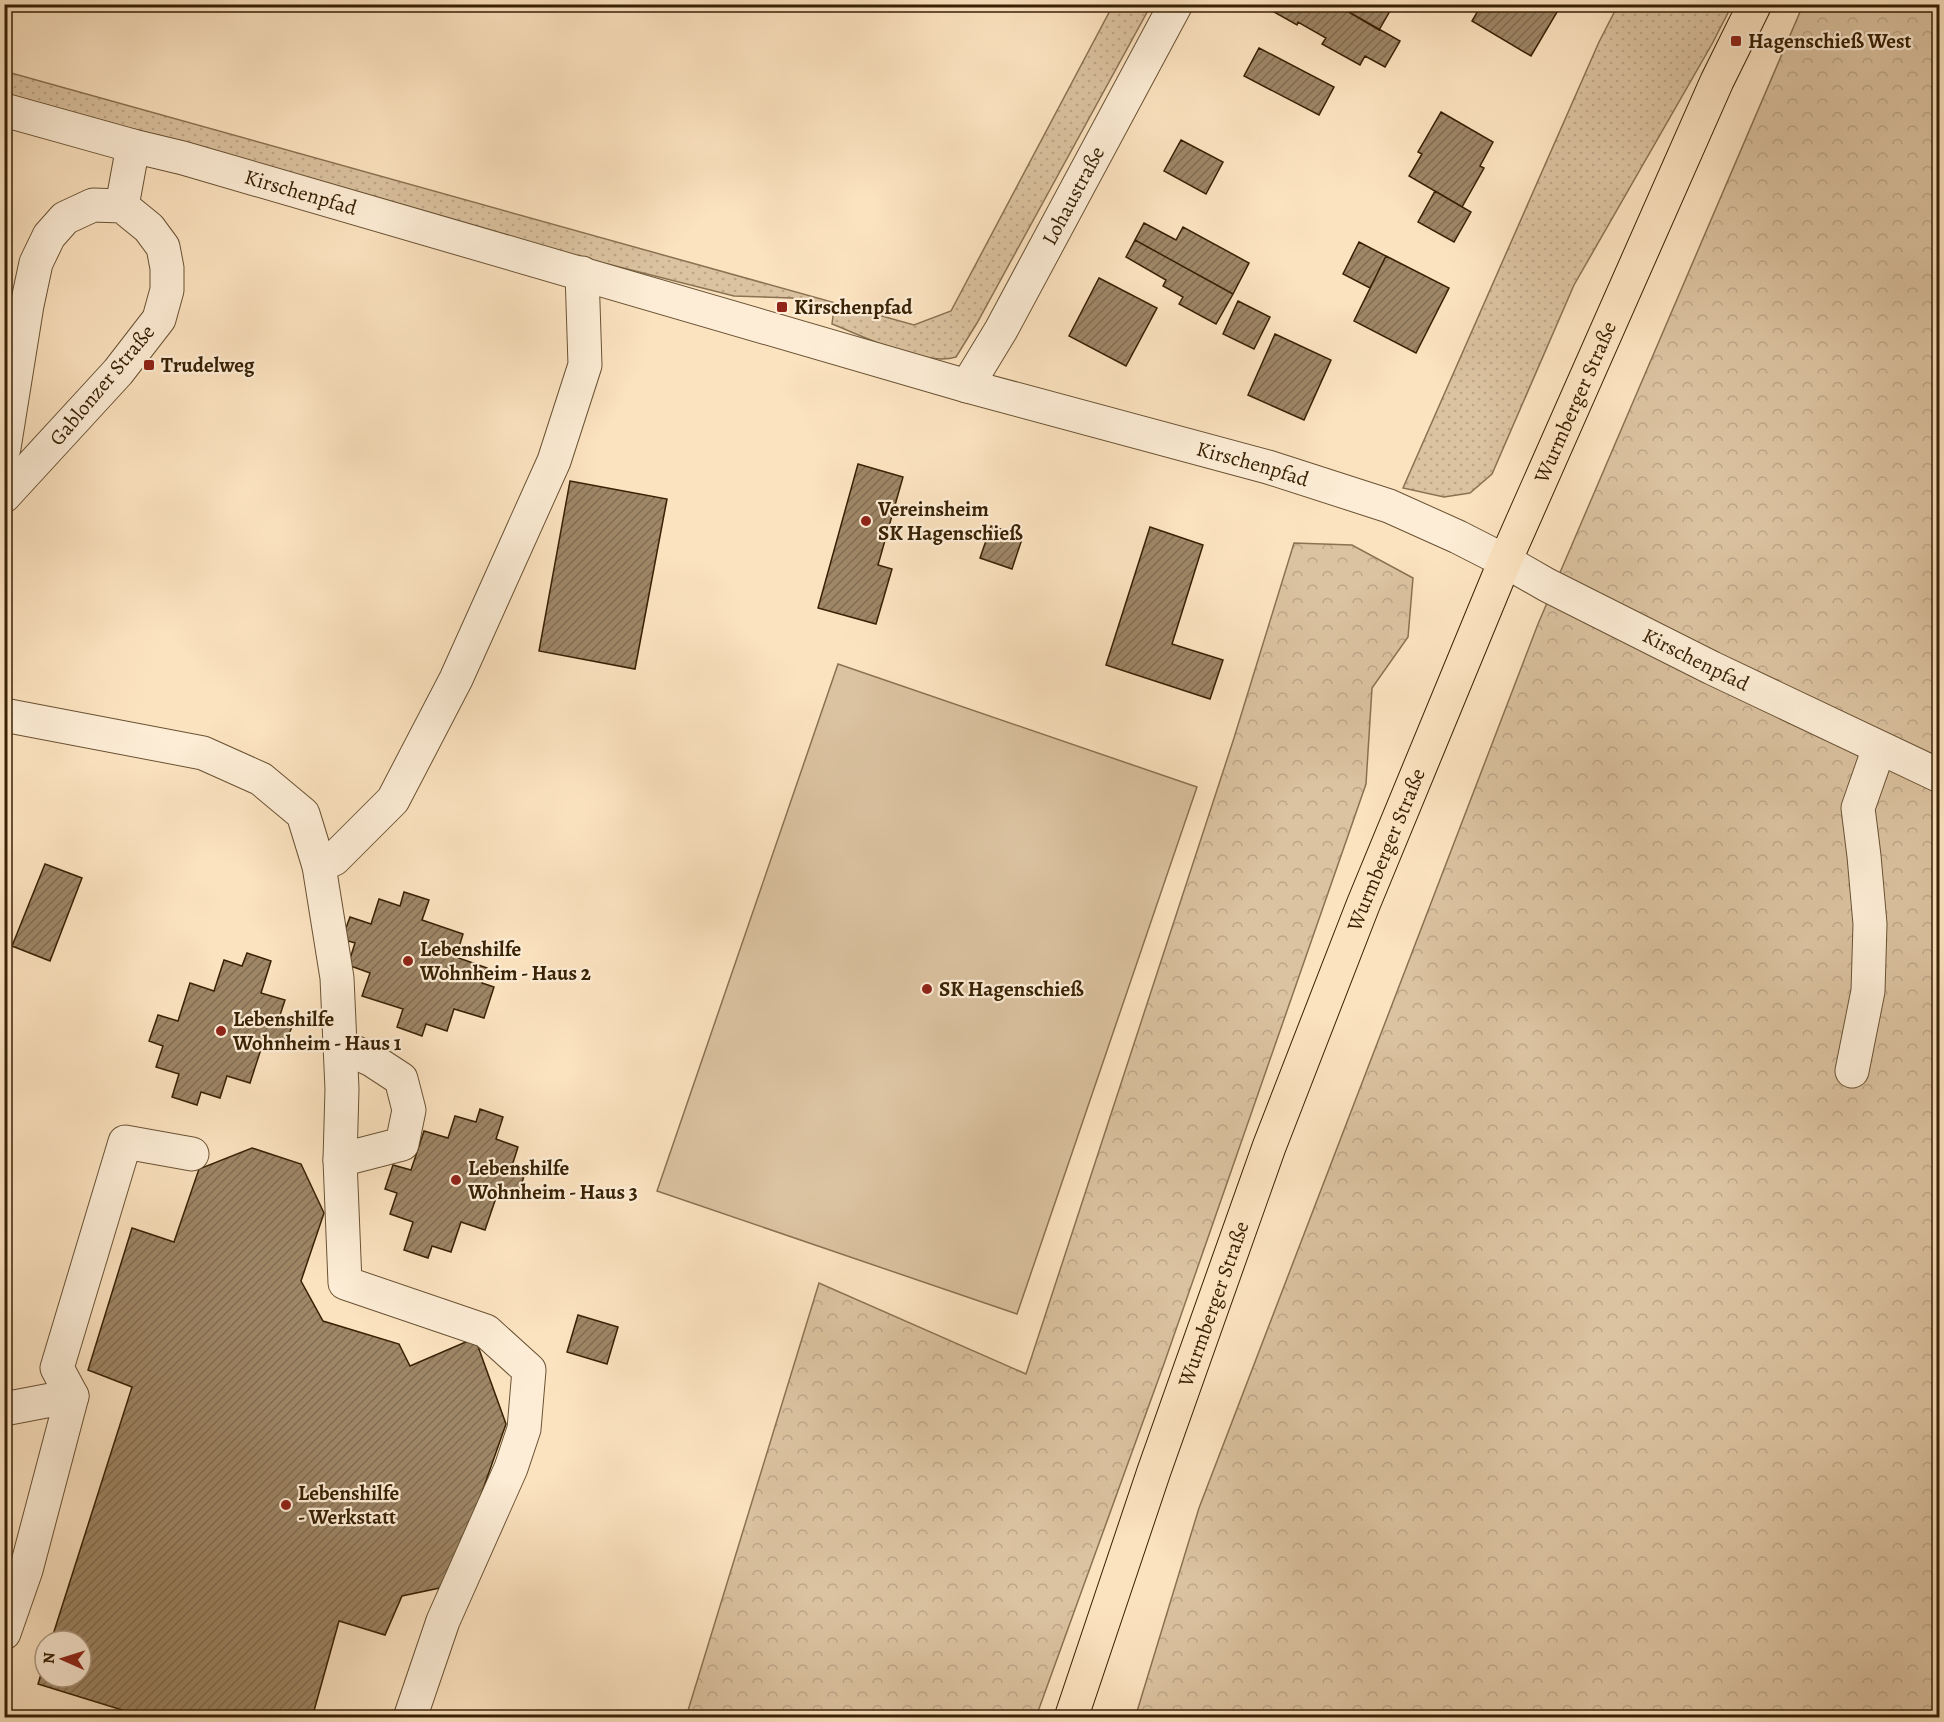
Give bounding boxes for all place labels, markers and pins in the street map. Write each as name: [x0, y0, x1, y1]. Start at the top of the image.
place label: Hagenschieß West: [1748, 27, 1911, 55]
marker: Hagenschieß West: [1729, 34, 1743, 48]
place label: Kirschenpfad: [794, 293, 913, 321]
marker: Kirschenpfad: [775, 300, 789, 314]
place label: Trudelweg: [161, 351, 255, 379]
marker: Trudelweg: [142, 358, 156, 372]
place label: Vereinsheim SK Hagenschieß: [877, 495, 1023, 547]
marker: Vereinsheim SK Hagenschieß: [859, 514, 873, 528]
place label: Lebenshilfe Wohnheim - Haus 2: [419, 935, 591, 987]
marker: Lebenshilfe Wohnheim - Haus 2: [401, 954, 415, 968]
place label: SK Hagenschieß: [939, 975, 1084, 1003]
marker: SK Hagenschieß: [920, 982, 934, 996]
place label: Lebenshilfe Wohnheim - Haus 1: [232, 1005, 402, 1057]
marker: Lebenshilfe Wohnheim - Haus 1: [214, 1024, 228, 1038]
place label: Lebenshilfe Wohnheim - Haus 3: [467, 1154, 638, 1206]
marker: Lebenshilfe Wohnheim - Haus 3: [449, 1173, 463, 1187]
place label: Lebenshilfe - Werkstatt: [298, 1479, 400, 1531]
marker: Lebenshilfe - Werkstatt: [279, 1498, 293, 1512]

